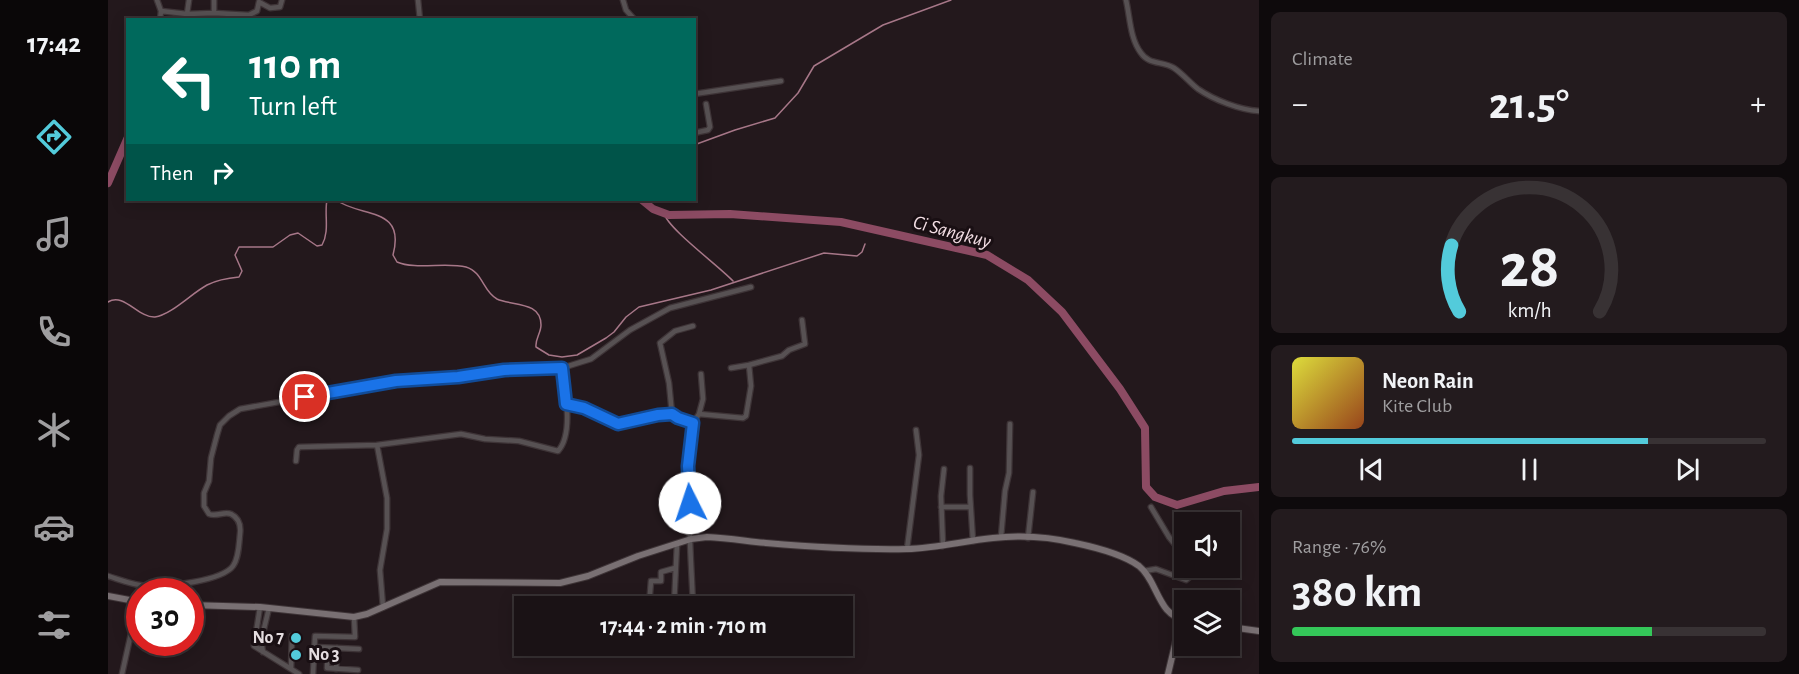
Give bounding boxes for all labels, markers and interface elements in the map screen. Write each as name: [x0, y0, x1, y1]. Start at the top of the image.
text: 17:42: [27, 30, 81, 57]
icon: left: [150, 42, 228, 120]
text: 110 m: [249, 44, 341, 86]
text: Climate: [1292, 49, 1353, 69]
text: 21.5°: [1489, 82, 1569, 127]
text: −: [1292, 88, 1308, 121]
text: +: [1750, 88, 1766, 121]
text: Turn left: [249, 93, 337, 120]
icon: directions: [33, 116, 75, 158]
icon: right: [206, 156, 239, 189]
text: Then: [150, 162, 194, 184]
water label: Ci Sangkuy: [911, 212, 994, 252]
icon: music: [33, 213, 75, 255]
text: 28: [1499, 236, 1559, 298]
text: km/h: [1507, 300, 1551, 321]
icon: phone: [33, 311, 75, 353]
text: Neon Rain: [1382, 370, 1474, 392]
pin: [279, 371, 330, 422]
icon: arrive: [288, 380, 321, 413]
text: Kite Club: [1382, 396, 1452, 416]
icon: climate: [33, 409, 75, 451]
icon: previous: [1355, 453, 1388, 486]
icon: pause: [1513, 453, 1546, 486]
icon: next: [1671, 453, 1704, 486]
position arrow: [658, 471, 722, 535]
icon: car: [33, 506, 75, 548]
map controls: [1174, 512, 1240, 656]
button: sound: [1174, 512, 1240, 578]
text: Range · 76%: [1292, 537, 1386, 557]
text: 380 km: [1292, 570, 1422, 615]
speed limit sign: 30: [126, 578, 204, 656]
button: layers: [1174, 590, 1240, 656]
icon: filters: [33, 604, 75, 646]
text: 17:44 · 2 min · 710 m: [600, 615, 767, 637]
place label: No 7: [252, 629, 284, 647]
marker: No 7: [289, 631, 303, 645]
place label: No 3: [308, 646, 340, 664]
marker: No 3: [289, 648, 303, 662]

